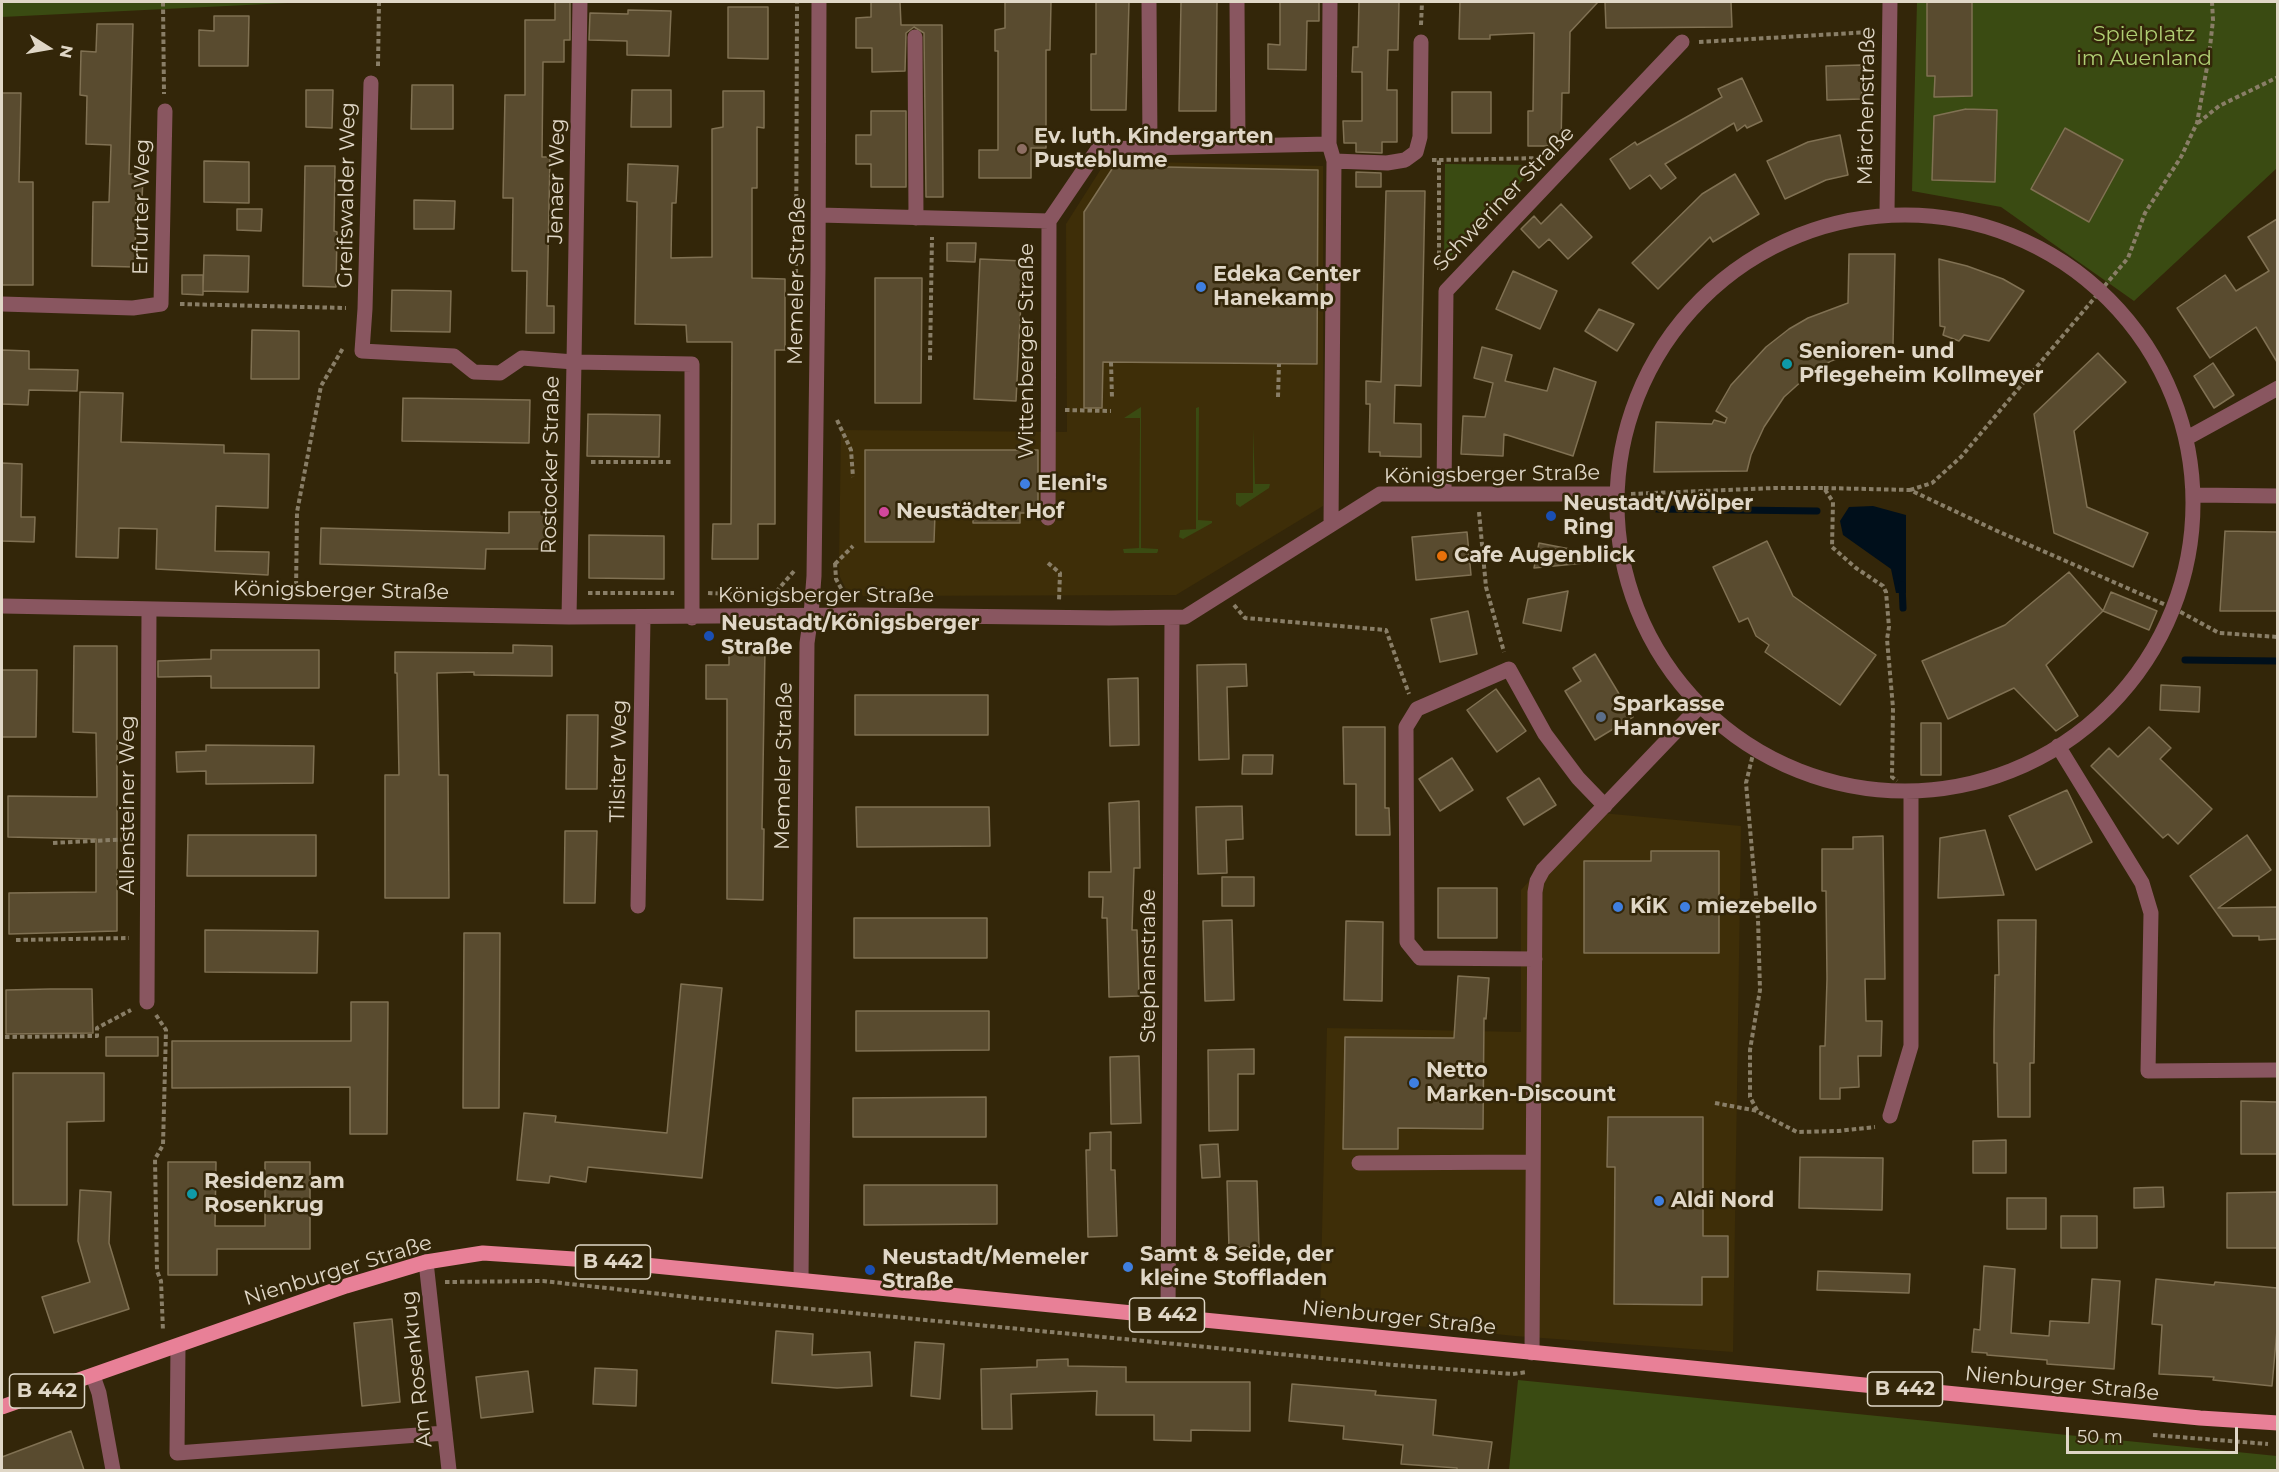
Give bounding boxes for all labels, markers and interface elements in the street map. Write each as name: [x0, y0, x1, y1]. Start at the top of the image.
north arrow: [18, 18, 78, 78]
park label: Spielplatz im Auenland: [2076, 22, 2212, 72]
street label: Märchenstraße: [1853, 26, 1881, 186]
text: N: [56, 43, 77, 60]
street label: Greifswalder Weg: [333, 102, 361, 288]
street label: Jenaer Weg: [543, 118, 571, 244]
street label: Schweriner Straße: [1428, 121, 1580, 277]
place label: Ev. luth. Kindergarten Pusteblume: [1034, 124, 1274, 174]
street label: Erfurter Weg: [128, 139, 156, 275]
marker: Ev. luth. Kindergarten Pusteblume: [1015, 142, 1029, 156]
street label: Memeler Straße: [783, 197, 811, 365]
street label: Wittenberger Straße: [1014, 243, 1040, 459]
place label: Edeka Center Hanekamp: [1213, 262, 1361, 312]
marker: Edeka Center Hanekamp: [1194, 280, 1208, 294]
place label: Senioren- und Pflegeheim Kollmeyer: [1799, 339, 2044, 389]
marker: Senioren- und Pflegeheim Kollmeyer: [1780, 357, 1794, 371]
street label: Rostocker Straße: [537, 376, 565, 554]
street label: Königsberger Straße: [1384, 461, 1600, 489]
place label: Eleni's: [1037, 471, 1107, 497]
marker: Eleni's: [1018, 477, 1032, 491]
place label: Neustadt/Wölper Ring: [1563, 491, 1753, 541]
place label: Neustädter Hof: [896, 499, 1064, 525]
marker: Neustädter Hof: [877, 505, 891, 519]
marker: Neustadt/Wölper Ring: [1544, 509, 1558, 523]
place label: Cafe Augenblick: [1454, 543, 1635, 569]
marker: Cafe Augenblick: [1435, 549, 1449, 563]
street label: Königsberger Straße: [233, 577, 449, 605]
street label: Königsberger Straße: [718, 583, 934, 609]
place label: Neustadt/Königsberger Straße: [721, 611, 980, 661]
marker: Neustadt/Königsberger Straße: [702, 629, 716, 643]
street label: Memeler Straße: [770, 682, 798, 850]
place label: Sparkasse Hannover: [1613, 692, 1725, 742]
street label: Tilsiter Weg: [605, 699, 633, 823]
marker: Sparkasse Hannover: [1594, 710, 1608, 724]
street label: Allensteiner Weg: [115, 715, 141, 895]
street label: Stephanstraße: [1136, 889, 1162, 1043]
place label: KiK: [1630, 894, 1667, 920]
place label: miezebello: [1697, 894, 1817, 920]
marker: KiK: [1611, 900, 1625, 914]
marker: miezebello: [1678, 900, 1692, 914]
place label: Netto Marken-Discount: [1426, 1058, 1616, 1108]
marker: Netto Marken-Discount: [1407, 1076, 1421, 1090]
place label: Residenz am Rosenkrug: [204, 1169, 345, 1219]
marker: Residenz am Rosenkrug: [185, 1187, 199, 1201]
place label: Aldi Nord: [1671, 1188, 1774, 1214]
marker: Aldi Nord: [1652, 1194, 1666, 1208]
street label: Nienburger Straße: [241, 1230, 435, 1312]
place label: Samt & Seide, der kleine Stoffladen: [1140, 1242, 1334, 1292]
road number: B 442: [576, 1245, 650, 1279]
place label: Neustadt/Memeler Straße: [882, 1245, 1089, 1295]
marker: Samt & Seide, der kleine Stoffladen: [1121, 1260, 1135, 1274]
marker: Neustadt/Memeler Straße: [863, 1263, 877, 1277]
street label: Am Rosenkrug: [396, 1289, 438, 1449]
street label: Nienburger Straße: [1301, 1295, 1497, 1341]
road number: B 442: [1130, 1298, 1204, 1332]
street label: Nienburger Straße: [1964, 1361, 2160, 1407]
road number: B 442: [1868, 1372, 1942, 1406]
road number: B 442: [9, 1374, 84, 1408]
scale bar: [2069, 1415, 2242, 1453]
text: 50 m: [2077, 1426, 2123, 1448]

